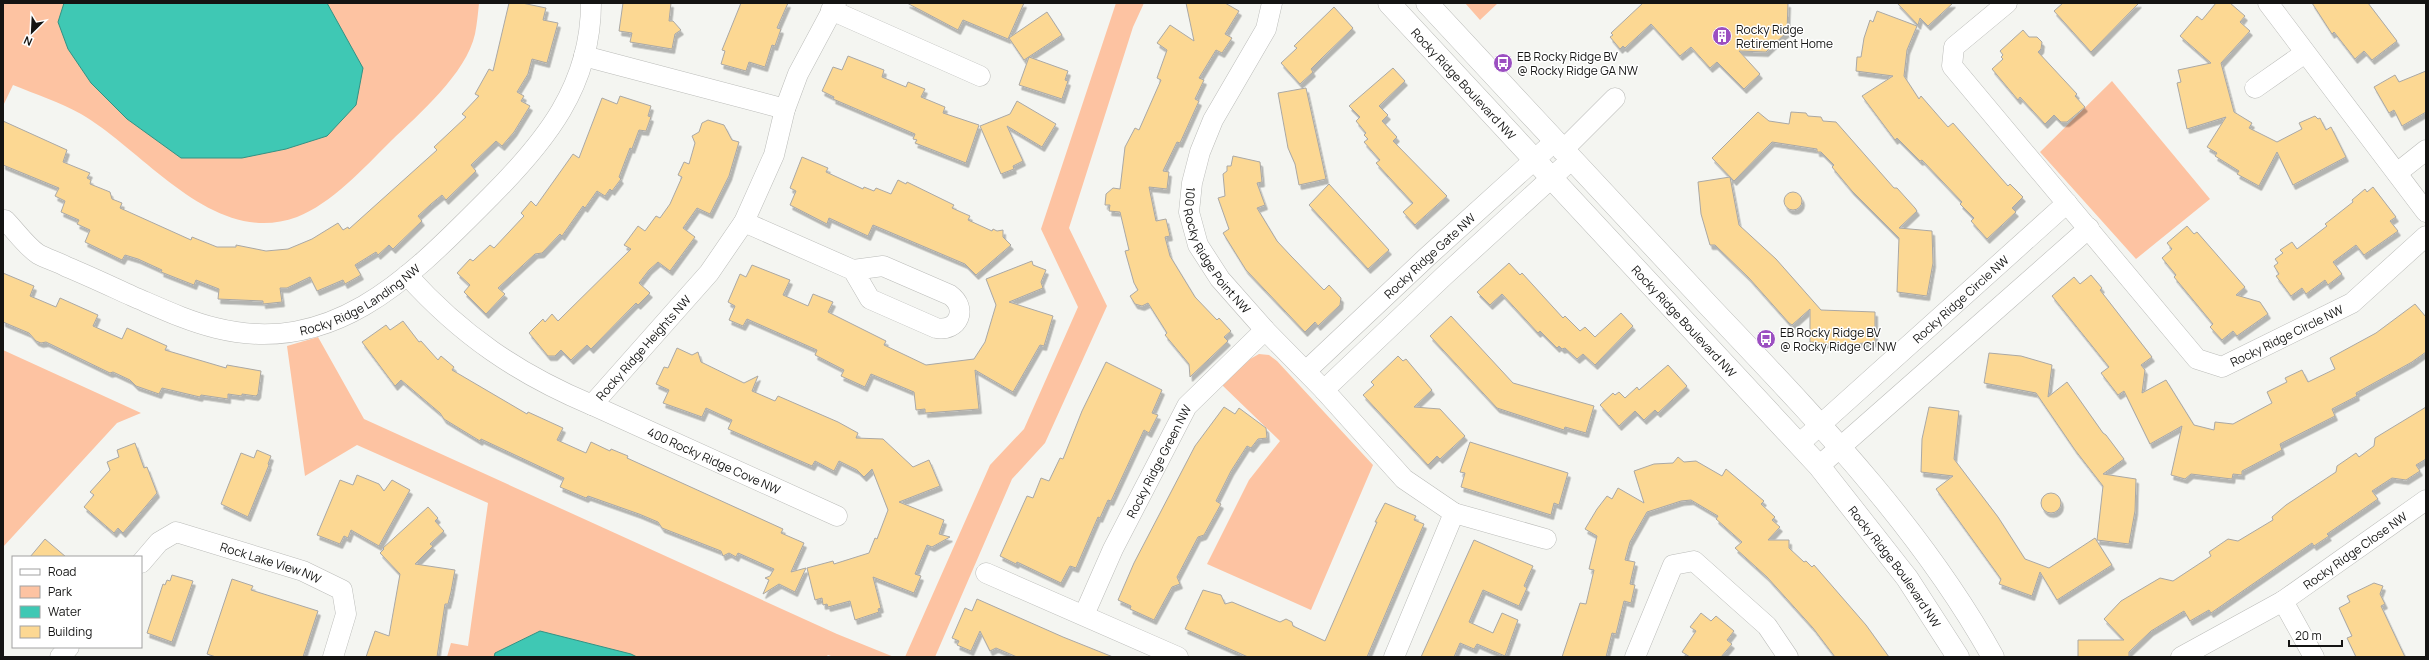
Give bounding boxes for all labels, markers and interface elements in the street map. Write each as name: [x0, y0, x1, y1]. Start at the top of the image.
north arrow: [12, 12, 52, 52]
place label: Rocky Ridge Retirement Home: [1736, 21, 1833, 52]
street label: Rocky Ridge Boulevard NW: [1408, 24, 1521, 144]
building icon: Rocky Ridge Retirement Home: [1711, 25, 1733, 47]
text: N: [21, 33, 34, 50]
place label: EB Rocky Ridge BV @ Rocky Ridge GA NW: [1517, 48, 1639, 79]
bus stop icon: EB Rocky Ridge BV @ Rocky Ridge GA NW: [1492, 52, 1514, 74]
street label: 100 Rocky Ridge Point NW: [1180, 186, 1255, 317]
street label: Rocky Ridge Gate NW: [1380, 209, 1479, 302]
street label: Rocky Ridge Circle NW: [1909, 251, 2013, 347]
street label: Rocky Ridge Landing NW: [298, 259, 424, 339]
street label: Rocky Ridge Boulevard NW: [1628, 261, 1741, 381]
street label: Rocky Ridge Heights NW: [592, 291, 695, 404]
street label: Rocky Ridge Circle NW: [2227, 300, 2346, 370]
place label: EB Rocky Ridge BV @ Rocky Ridge CI NW: [1780, 324, 1897, 355]
bus stop icon: EB Rocky Ridge BV @ Rocky Ridge CI NW: [1755, 328, 1777, 350]
street label: Rocky Ridge Green NW: [1122, 401, 1195, 521]
street label: 400 Rocky Ridge Cove NW: [645, 423, 784, 498]
street label: Rocky Ridge Boulevard NW: [1845, 502, 1946, 631]
street label: Rocky Ridge Close NW: [2299, 507, 2411, 593]
street label: Rock Lake View NW: [218, 538, 325, 588]
legend: [12, 556, 142, 648]
text: Road: [48, 563, 76, 580]
text: Park: [48, 583, 73, 600]
text: Water: [48, 603, 82, 620]
scale bar: [2289, 622, 2342, 648]
text: Building: [48, 623, 92, 640]
text: 20 m: [2295, 627, 2322, 644]

